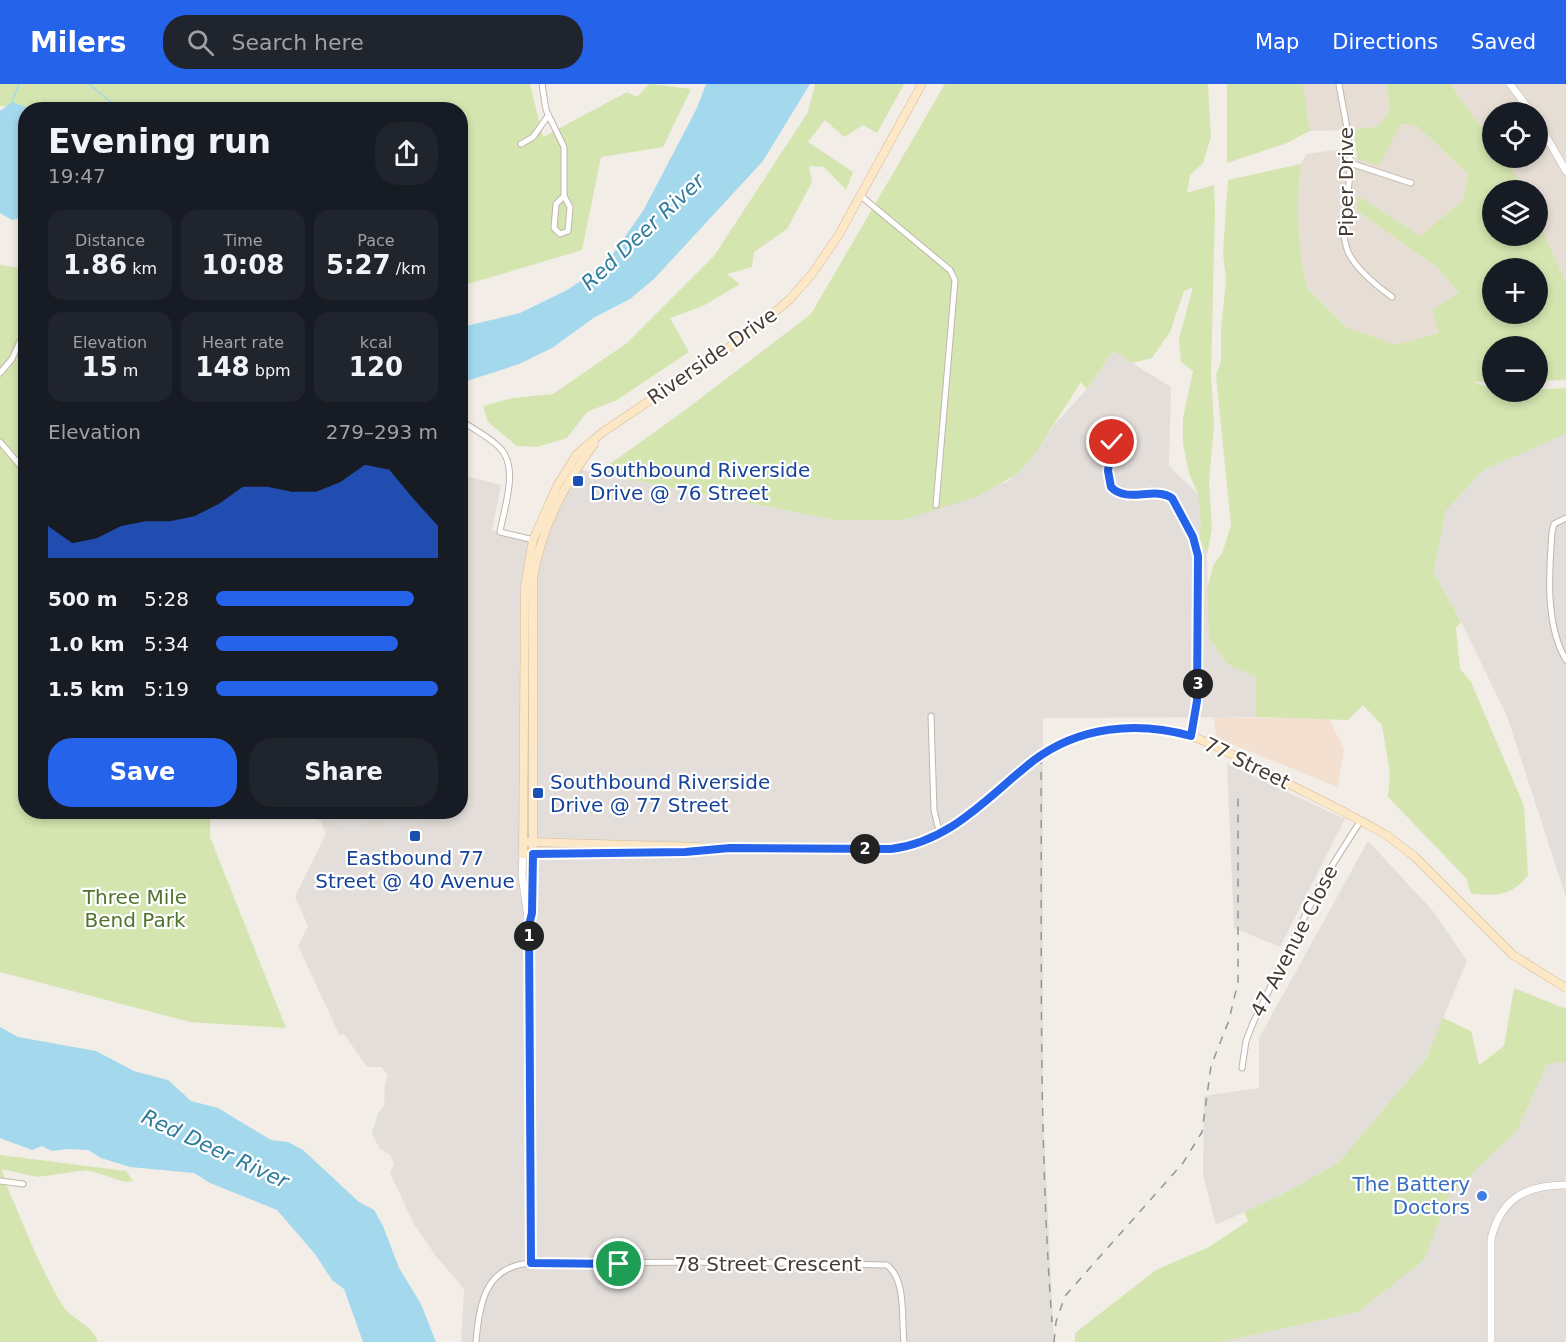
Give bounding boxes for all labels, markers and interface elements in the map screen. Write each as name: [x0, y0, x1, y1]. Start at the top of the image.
search box: [163, 15, 583, 69]
text: Milers: [30, 26, 127, 59]
icon: search: [184, 26, 217, 59]
text: Search here: [232, 30, 364, 55]
text: Map: [1255, 30, 1299, 54]
text: Directions: [1332, 30, 1438, 54]
text: Saved: [1471, 30, 1536, 54]
map controls: [1482, 102, 1548, 402]
button: locate: [1482, 102, 1548, 168]
text: Evening run: [48, 122, 271, 161]
button: share: [375, 122, 438, 185]
street label: Piper Drive: [1334, 127, 1358, 237]
text: 19:47: [48, 164, 106, 188]
water label: Red Deer River: [577, 168, 710, 295]
button: layers: [1482, 180, 1548, 246]
text: Distance: [75, 231, 145, 250]
text: Time: [223, 231, 263, 250]
text: Pace: [357, 231, 395, 250]
text: 1.86: [63, 250, 127, 280]
text: 10:08: [202, 250, 284, 280]
text: 5:27: [326, 250, 391, 280]
button: +: [1482, 258, 1548, 324]
text: km: [127, 259, 157, 278]
text: /km: [391, 259, 426, 278]
street label: Riverside Drive: [643, 302, 781, 410]
text: Elevation: [73, 333, 147, 352]
text: Heart rate: [202, 333, 284, 352]
text: kcal: [360, 333, 392, 352]
button: −: [1482, 336, 1548, 402]
text: 15: [82, 352, 118, 382]
text: 148: [195, 352, 250, 382]
text: 120: [349, 352, 403, 382]
text: m: [118, 361, 138, 380]
text: bpm: [250, 361, 291, 380]
pin: [1086, 416, 1137, 467]
text: Elevation: [48, 420, 141, 444]
text: 279–293 m: [326, 420, 438, 444]
icon: check: [1095, 425, 1128, 458]
place label: Southbound Riverside Drive @ 76 Street: [590, 458, 810, 505]
marker: Southbound Riverside Drive @ 76 Street: [571, 474, 585, 488]
text: 500 m: [48, 587, 118, 611]
text: 5:28: [144, 587, 189, 611]
text: 1.0 km: [48, 632, 125, 656]
text: 5:34: [144, 632, 189, 656]
pin: 3: [1183, 669, 1213, 699]
text: 3: [1192, 674, 1204, 693]
text: 1.5 km: [48, 677, 125, 701]
text: 5:19: [144, 677, 189, 701]
street label: 77 Street: [1200, 732, 1294, 794]
button: Save: [48, 738, 237, 807]
button: Share: [249, 738, 438, 807]
place label: Southbound Riverside Drive @ 77 Street: [550, 770, 770, 817]
marker: Southbound Riverside Drive @ 77 Street: [531, 786, 545, 800]
marker: Eastbound 77 Street @ 40 Avenue: [408, 829, 422, 843]
pin: 2: [850, 834, 880, 864]
text: 2: [859, 839, 871, 858]
place label: Eastbound 77 Street @ 40 Avenue: [315, 846, 515, 893]
street label: 47 Avenue Close: [1245, 861, 1343, 1021]
park label: Three Mile Bend Park: [82, 885, 187, 932]
pin: 1: [514, 921, 544, 951]
text: 1: [523, 926, 535, 945]
water label: Red Deer River: [138, 1104, 293, 1194]
place label: The Battery Doctors: [1351, 1172, 1470, 1219]
marker: The Battery Doctors: [1475, 1189, 1489, 1203]
pin: [593, 1238, 644, 1289]
icon: arrive: [602, 1247, 635, 1280]
street label: 78 Street Crescent: [674, 1252, 862, 1276]

